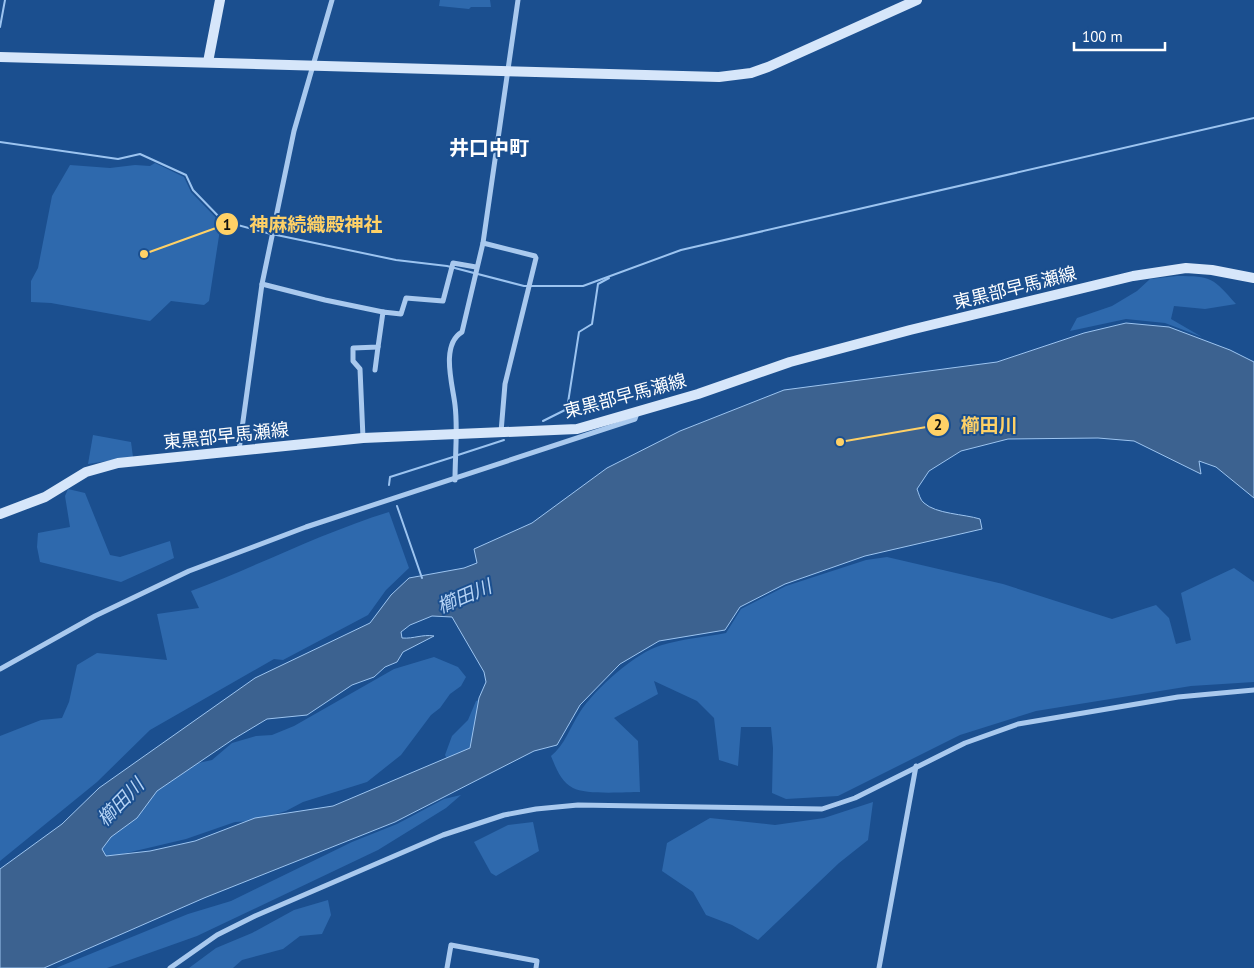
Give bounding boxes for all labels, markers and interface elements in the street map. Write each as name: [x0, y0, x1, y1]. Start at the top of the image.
scale bar: [1074, 20, 1165, 52]
text: 100 m: [1082, 27, 1123, 46]
district label: 井口中町: [449, 135, 529, 161]
callout: 神麻続織殿神社: [214, 207, 392, 241]
text: 神麻続織殿神社: [249, 212, 383, 236]
text: 1: [223, 215, 231, 234]
street label: 東黒部早馬瀬線: [951, 261, 1079, 314]
street label: 東黒部早馬瀬線: [561, 368, 689, 423]
callout: 櫛田川: [926, 408, 1028, 442]
text: 櫛田川: [960, 413, 1018, 437]
text: 2: [934, 415, 942, 434]
street label: 東黒部早馬瀬線: [162, 417, 290, 454]
water label: 櫛田川: [433, 573, 497, 618]
water label: 櫛田川: [92, 772, 150, 831]

